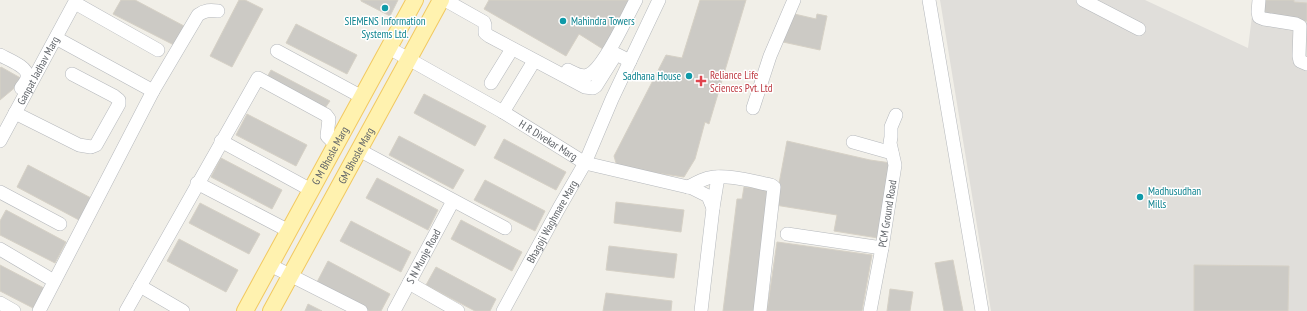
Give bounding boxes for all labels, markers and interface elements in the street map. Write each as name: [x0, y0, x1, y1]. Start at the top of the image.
marker: SIEMENS Information Systems Ltd.: [380, 3, 390, 13]
place label: SIEMENS Information Systems Ltd.: [344, 14, 426, 41]
place label: Mahindra Towers: [571, 14, 635, 28]
marker: Mahindra Towers: [558, 16, 568, 26]
street label: Ganpat Jadhav Marg: [14, 34, 62, 107]
place label: Reliance Life Sciences Pvt. Ltd: [710, 68, 773, 95]
place label: Sadhana House: [623, 69, 681, 83]
marker: Sadhana House: [684, 71, 694, 81]
marker: Reliance Life Sciences Pvt. Ltd: [695, 75, 707, 87]
street label: H R Divekar Marg: [516, 117, 580, 164]
street label: G M Bhosle Marg: [308, 124, 352, 187]
street label: GM Bhosle Marg: [335, 125, 377, 186]
street label: Bhagoji Waghmare Marg: [523, 177, 581, 265]
street label: PCM Ground Road: [875, 179, 900, 248]
place label: Madhusudhan Mills: [1148, 184, 1201, 211]
marker: Madhusudhan Mills: [1135, 192, 1145, 202]
street label: S N Munje Road: [403, 226, 444, 286]

